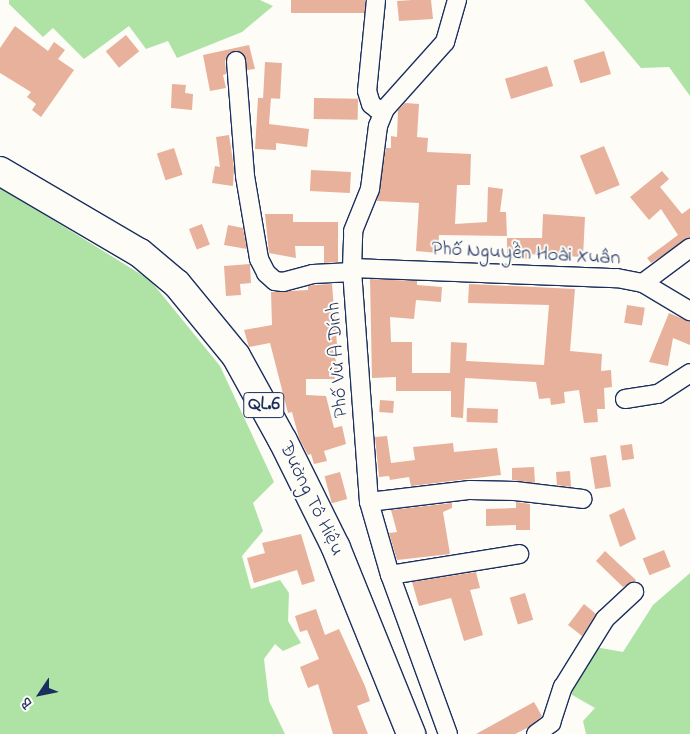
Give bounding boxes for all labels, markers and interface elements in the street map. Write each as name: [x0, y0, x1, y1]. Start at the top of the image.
street label: Phố Nguyễn Hoài Xuân: [431, 237, 621, 271]
street label: Phố Vừ A Dính: [322, 301, 354, 419]
road number: QL.6: [243, 388, 285, 422]
street label: Đường Tô Hiệu: [273, 438, 349, 560]
north arrow: [15, 669, 65, 719]
text: B: [16, 693, 38, 712]

